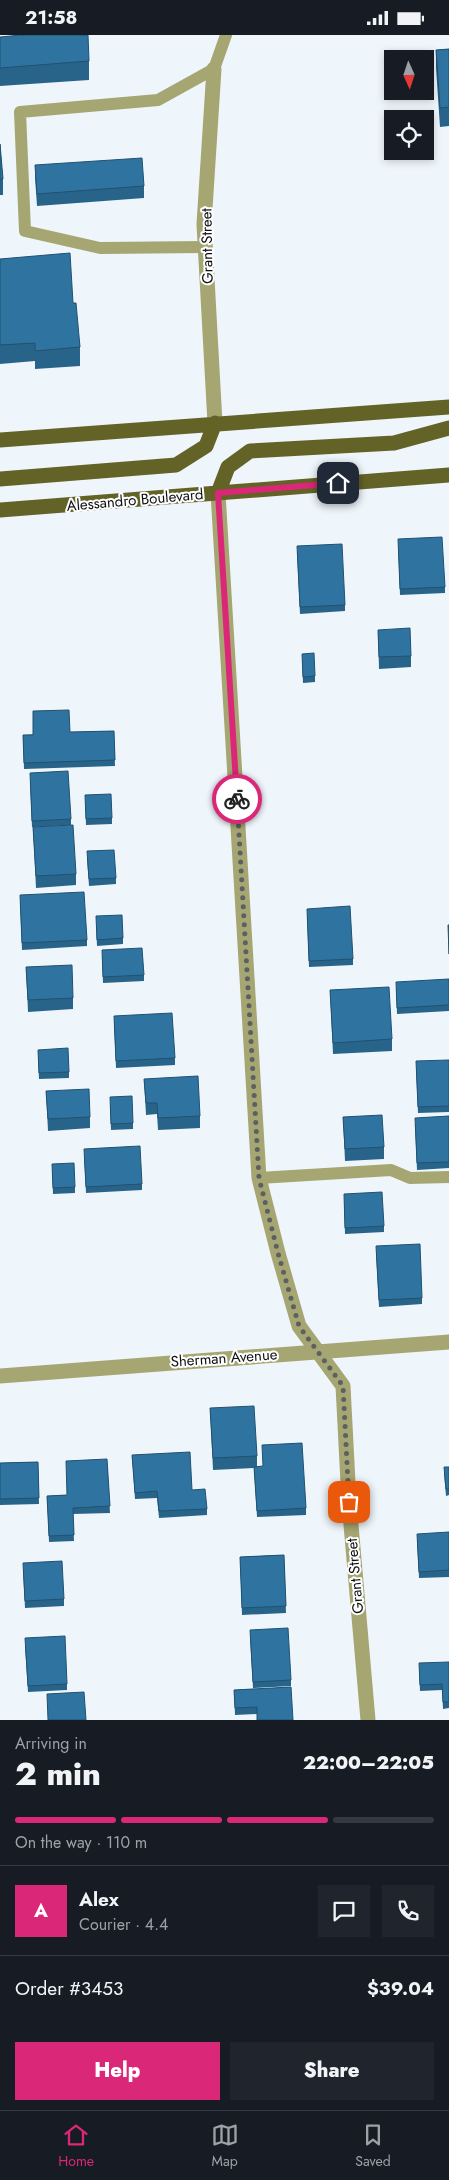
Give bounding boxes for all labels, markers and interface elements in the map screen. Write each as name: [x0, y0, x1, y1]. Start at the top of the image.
text: 21:58: [25, 4, 77, 31]
north arrow: [384, 50, 434, 100]
map controls: [384, 50, 434, 160]
button: locate: [384, 110, 434, 160]
street label: Grant Street: [195, 208, 219, 284]
pin: [317, 462, 359, 504]
icon: home: [324, 469, 352, 497]
street label: Alessandro Boulevard: [66, 483, 204, 517]
courier: [212, 774, 262, 824]
icon: bike: [223, 785, 251, 813]
street label: Sherman Avenue: [170, 1343, 278, 1373]
pin: [328, 1481, 370, 1523]
icon: bag: [335, 1488, 363, 1516]
street label: Grant Street: [341, 1537, 369, 1615]
text: Arriving in: [15, 1732, 87, 1755]
text: 22:00–22:05: [303, 1749, 434, 1776]
text: 2 min: [15, 1751, 101, 1797]
text: On the way · 110 m: [15, 1831, 147, 1854]
button: chat: [318, 1885, 370, 1937]
button: phone: [382, 1885, 434, 1937]
text: Alex: [79, 1886, 119, 1913]
text: A: [34, 1897, 48, 1924]
text: Courier · 4.4: [79, 1913, 168, 1936]
text: Order #3453: [15, 1975, 123, 2002]
text: $39.04: [367, 1975, 434, 2002]
button: Help: [15, 2042, 220, 2100]
button: Share: [230, 2042, 434, 2100]
tab: Home: [58, 2121, 94, 2171]
tab: Map: [211, 2121, 239, 2171]
tab: Saved: [355, 2121, 391, 2171]

